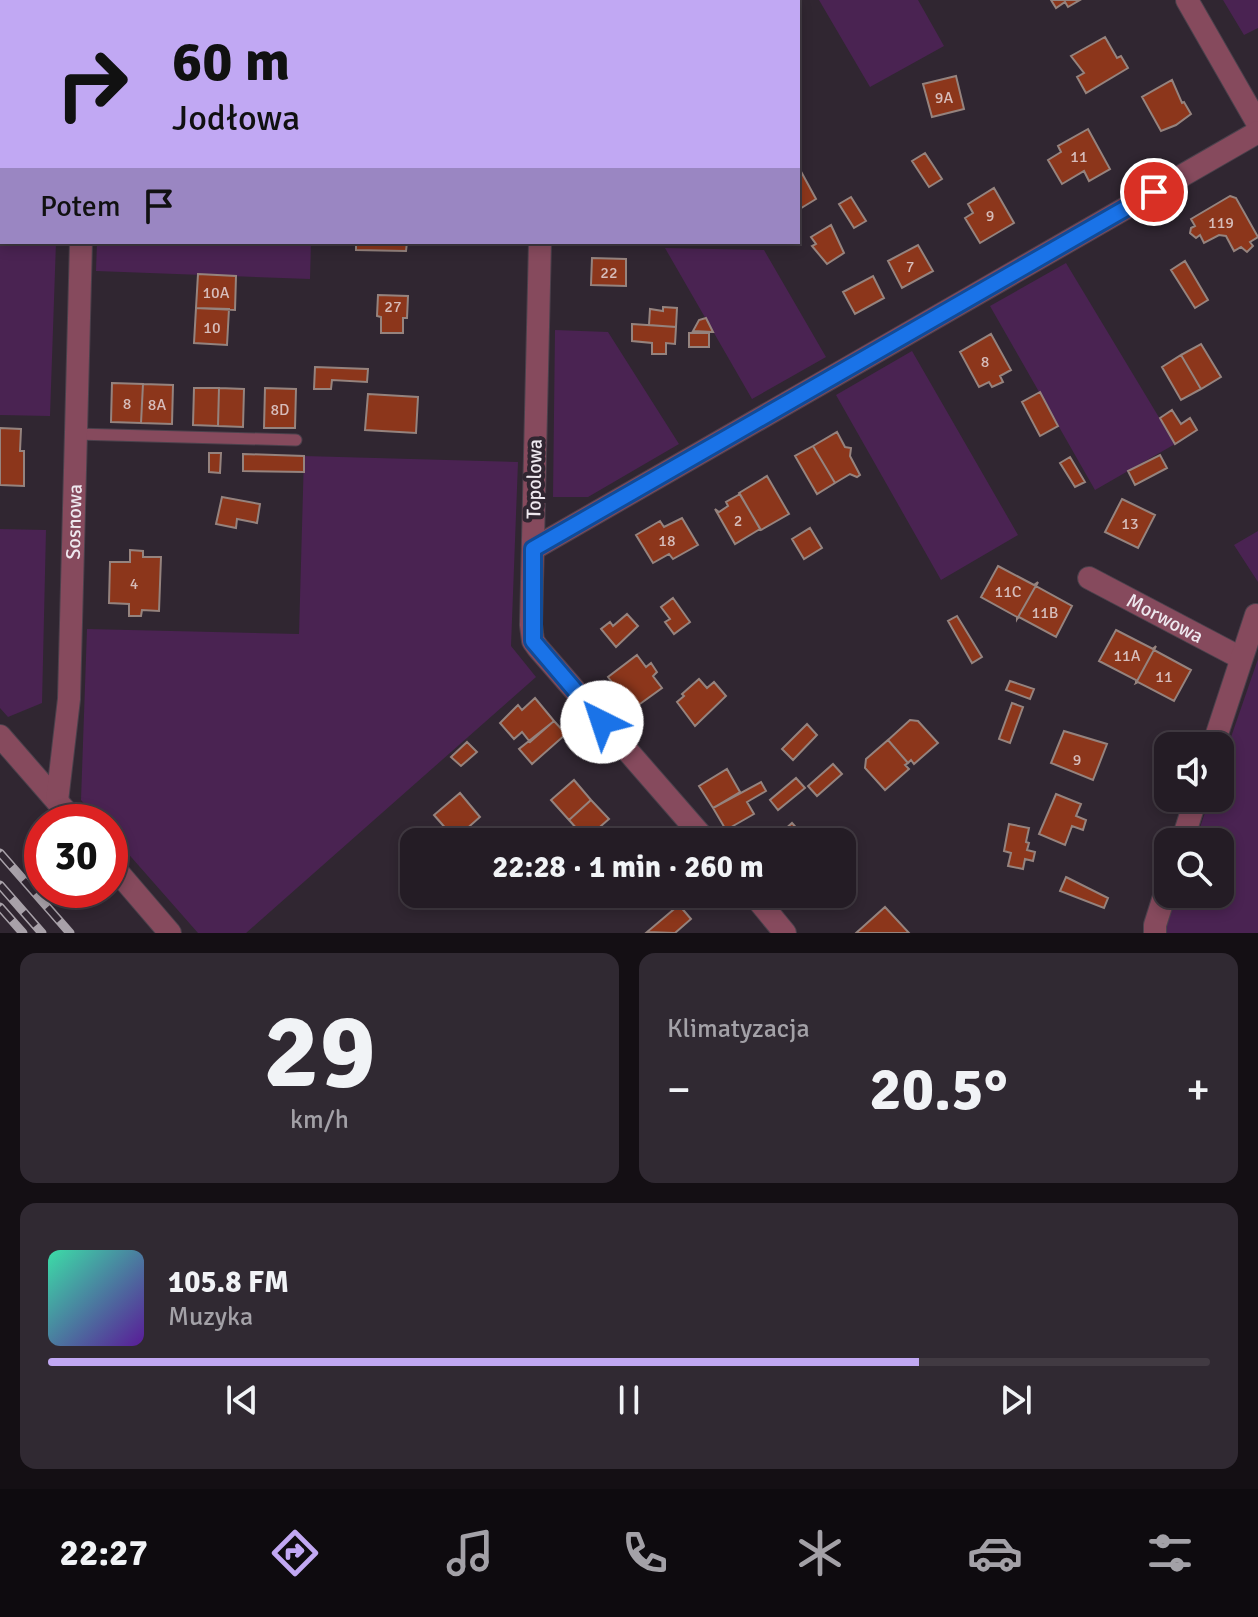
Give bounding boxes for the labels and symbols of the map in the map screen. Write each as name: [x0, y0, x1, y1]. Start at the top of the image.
house number: 9A: [935, 88, 953, 108]
house number: 11: [1070, 147, 1088, 167]
pin: [1120, 158, 1188, 226]
house number: 9: [986, 206, 994, 226]
house number: 119: [1208, 213, 1234, 233]
house number: 7: [906, 257, 914, 277]
house number: 22: [600, 263, 618, 283]
house number: 10A: [202, 283, 230, 303]
house number: 27: [384, 297, 402, 317]
house number: 10: [203, 318, 221, 338]
house number: 8: [981, 352, 989, 372]
house number: 8: [123, 394, 131, 414]
house number: 8A: [148, 395, 166, 415]
house number: 8D: [270, 400, 290, 420]
street label: Topolowa: [521, 439, 548, 519]
street label: Sosnowa: [61, 484, 88, 560]
house number: 2: [734, 511, 742, 531]
house number: 13: [1121, 514, 1139, 534]
house number: 18: [658, 531, 676, 551]
house number: 4: [130, 574, 139, 594]
house number: 11C: [995, 582, 1022, 602]
street label: Morwowa: [1122, 588, 1207, 649]
house number: 11B: [1032, 603, 1058, 623]
house number: 11A: [1113, 646, 1141, 666]
house number: 11: [1155, 667, 1173, 687]
position arrow: [560, 680, 644, 764]
house number: 9: [1073, 750, 1081, 770]
speed limit sign: 30: [24, 804, 128, 908]

